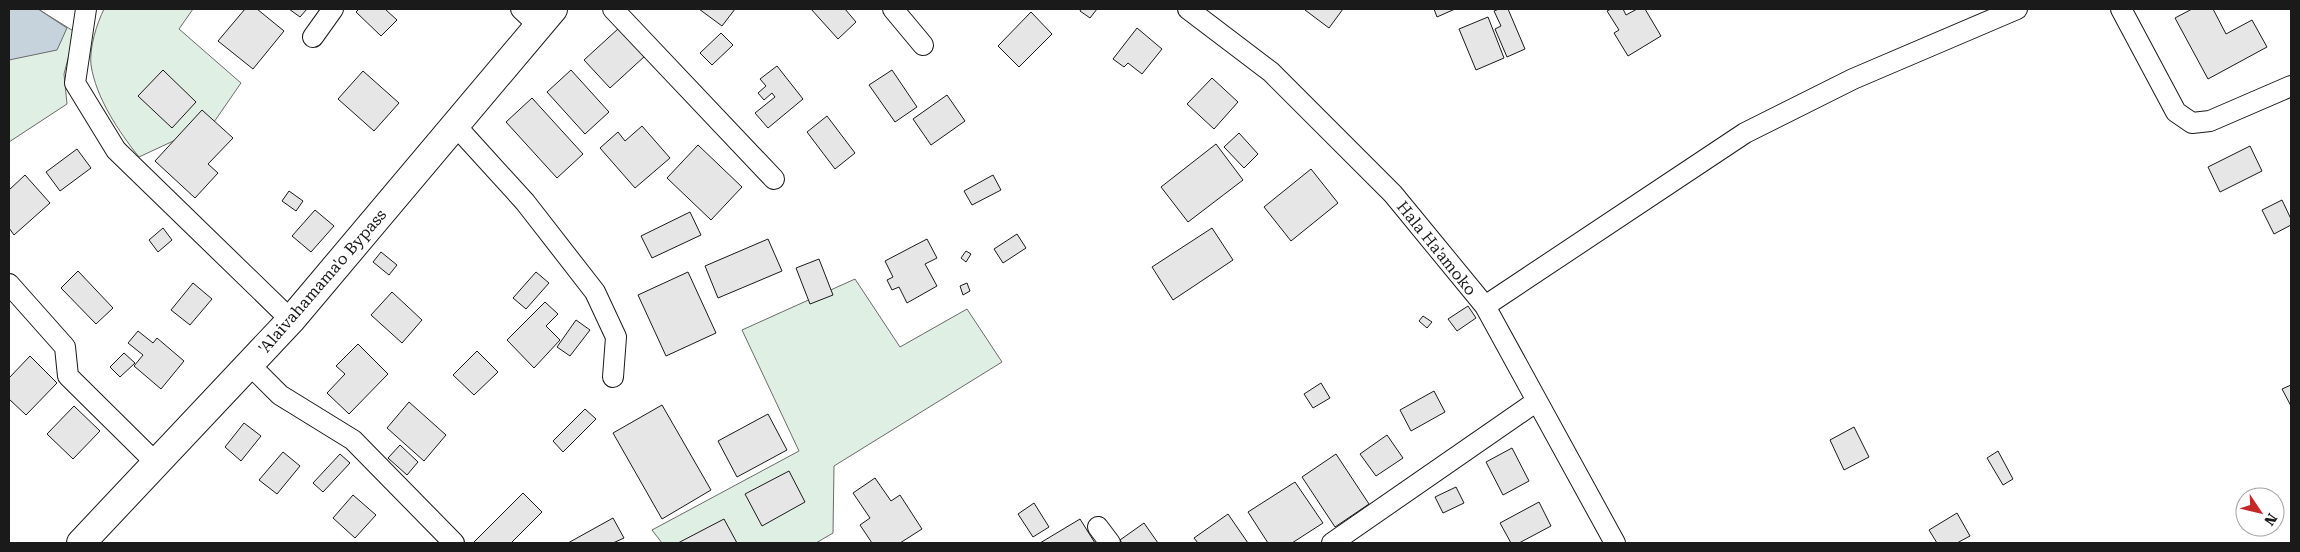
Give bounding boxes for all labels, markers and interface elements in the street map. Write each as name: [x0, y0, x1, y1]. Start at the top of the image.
street label: Hala Ha'amoko: [1393, 197, 1480, 299]
street label: 'Alaivahamama'o Bypass: [254, 205, 391, 358]
north arrow: [2235, 487, 2285, 537]
text: N: [2261, 510, 2280, 529]

